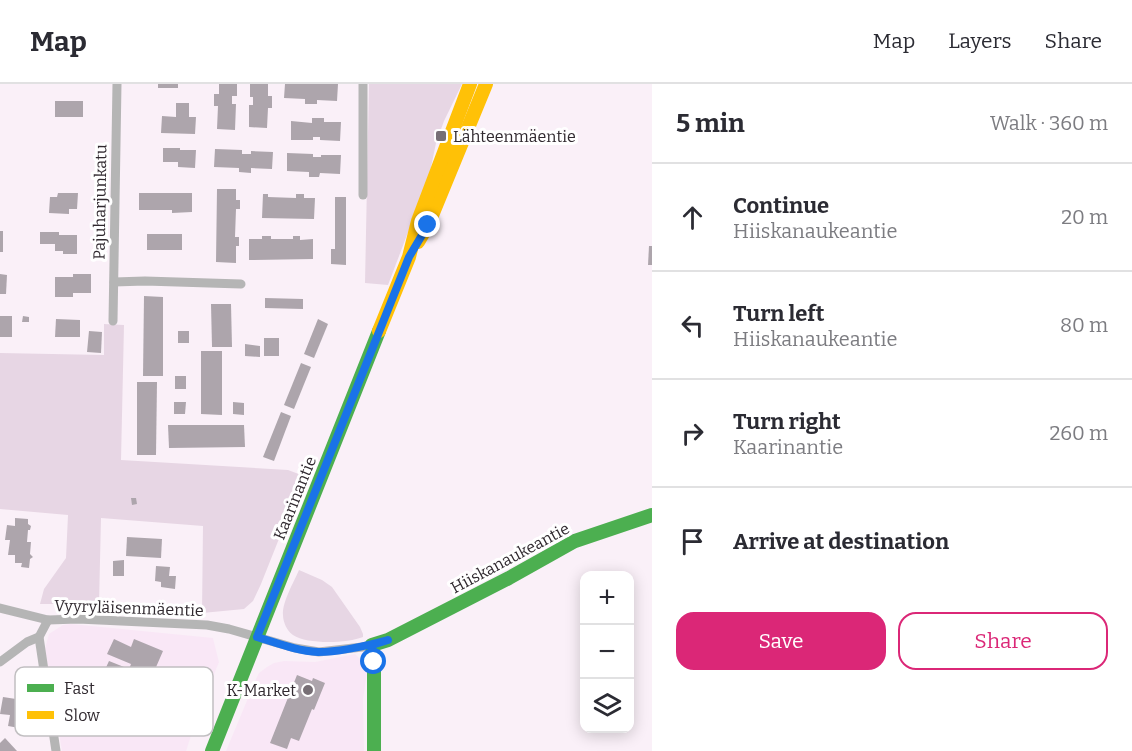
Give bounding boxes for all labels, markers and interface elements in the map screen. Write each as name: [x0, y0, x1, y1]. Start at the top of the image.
text: Map: [30, 25, 87, 58]
text: Map: [873, 28, 915, 54]
text: Layers: [948, 28, 1012, 54]
text: Share: [1045, 28, 1102, 54]
text: 5 min: [676, 108, 745, 139]
text: Walk · 360 m: [990, 111, 1108, 135]
place label: Lähteenmäentie: [453, 127, 576, 146]
marker: Lähteenmäentie: [434, 129, 448, 143]
street label: Pajuharjunkatu: [89, 144, 111, 260]
text: Continue: [733, 192, 829, 219]
icon: ahead: [676, 201, 709, 234]
text: 20 m: [1061, 205, 1108, 229]
route end: [414, 211, 440, 237]
text: Hiiskanaukeantie: [733, 219, 897, 243]
text: Turn left: [733, 300, 825, 327]
icon: left: [676, 309, 709, 342]
text: 80 m: [1060, 313, 1108, 337]
text: Hiiskanaukeantie: [733, 327, 897, 351]
text: Turn right: [733, 408, 841, 435]
icon: right: [676, 417, 709, 450]
text: 260 m: [1049, 421, 1108, 445]
text: Kaarinantie: [733, 435, 843, 459]
street label: Kaarinantie: [270, 454, 320, 542]
street label: Hiiskanaukeantie: [447, 519, 573, 597]
icon: arrive: [676, 525, 709, 558]
text: Arrive at destination: [733, 528, 949, 555]
map controls: [580, 571, 634, 733]
button: +: [580, 571, 634, 625]
street label: Vyyryläisenmäentie: [54, 596, 204, 620]
button: Save: [676, 612, 886, 670]
button: Share: [898, 612, 1108, 670]
button: −: [580, 625, 634, 679]
route start: [360, 648, 386, 674]
legend: [15, 667, 213, 736]
text: Fast: [64, 679, 95, 698]
button: layers: [580, 679, 634, 733]
place label: K-Market: [226, 681, 296, 700]
marker: K-Market: [301, 683, 315, 697]
text: Slow: [64, 706, 100, 725]

